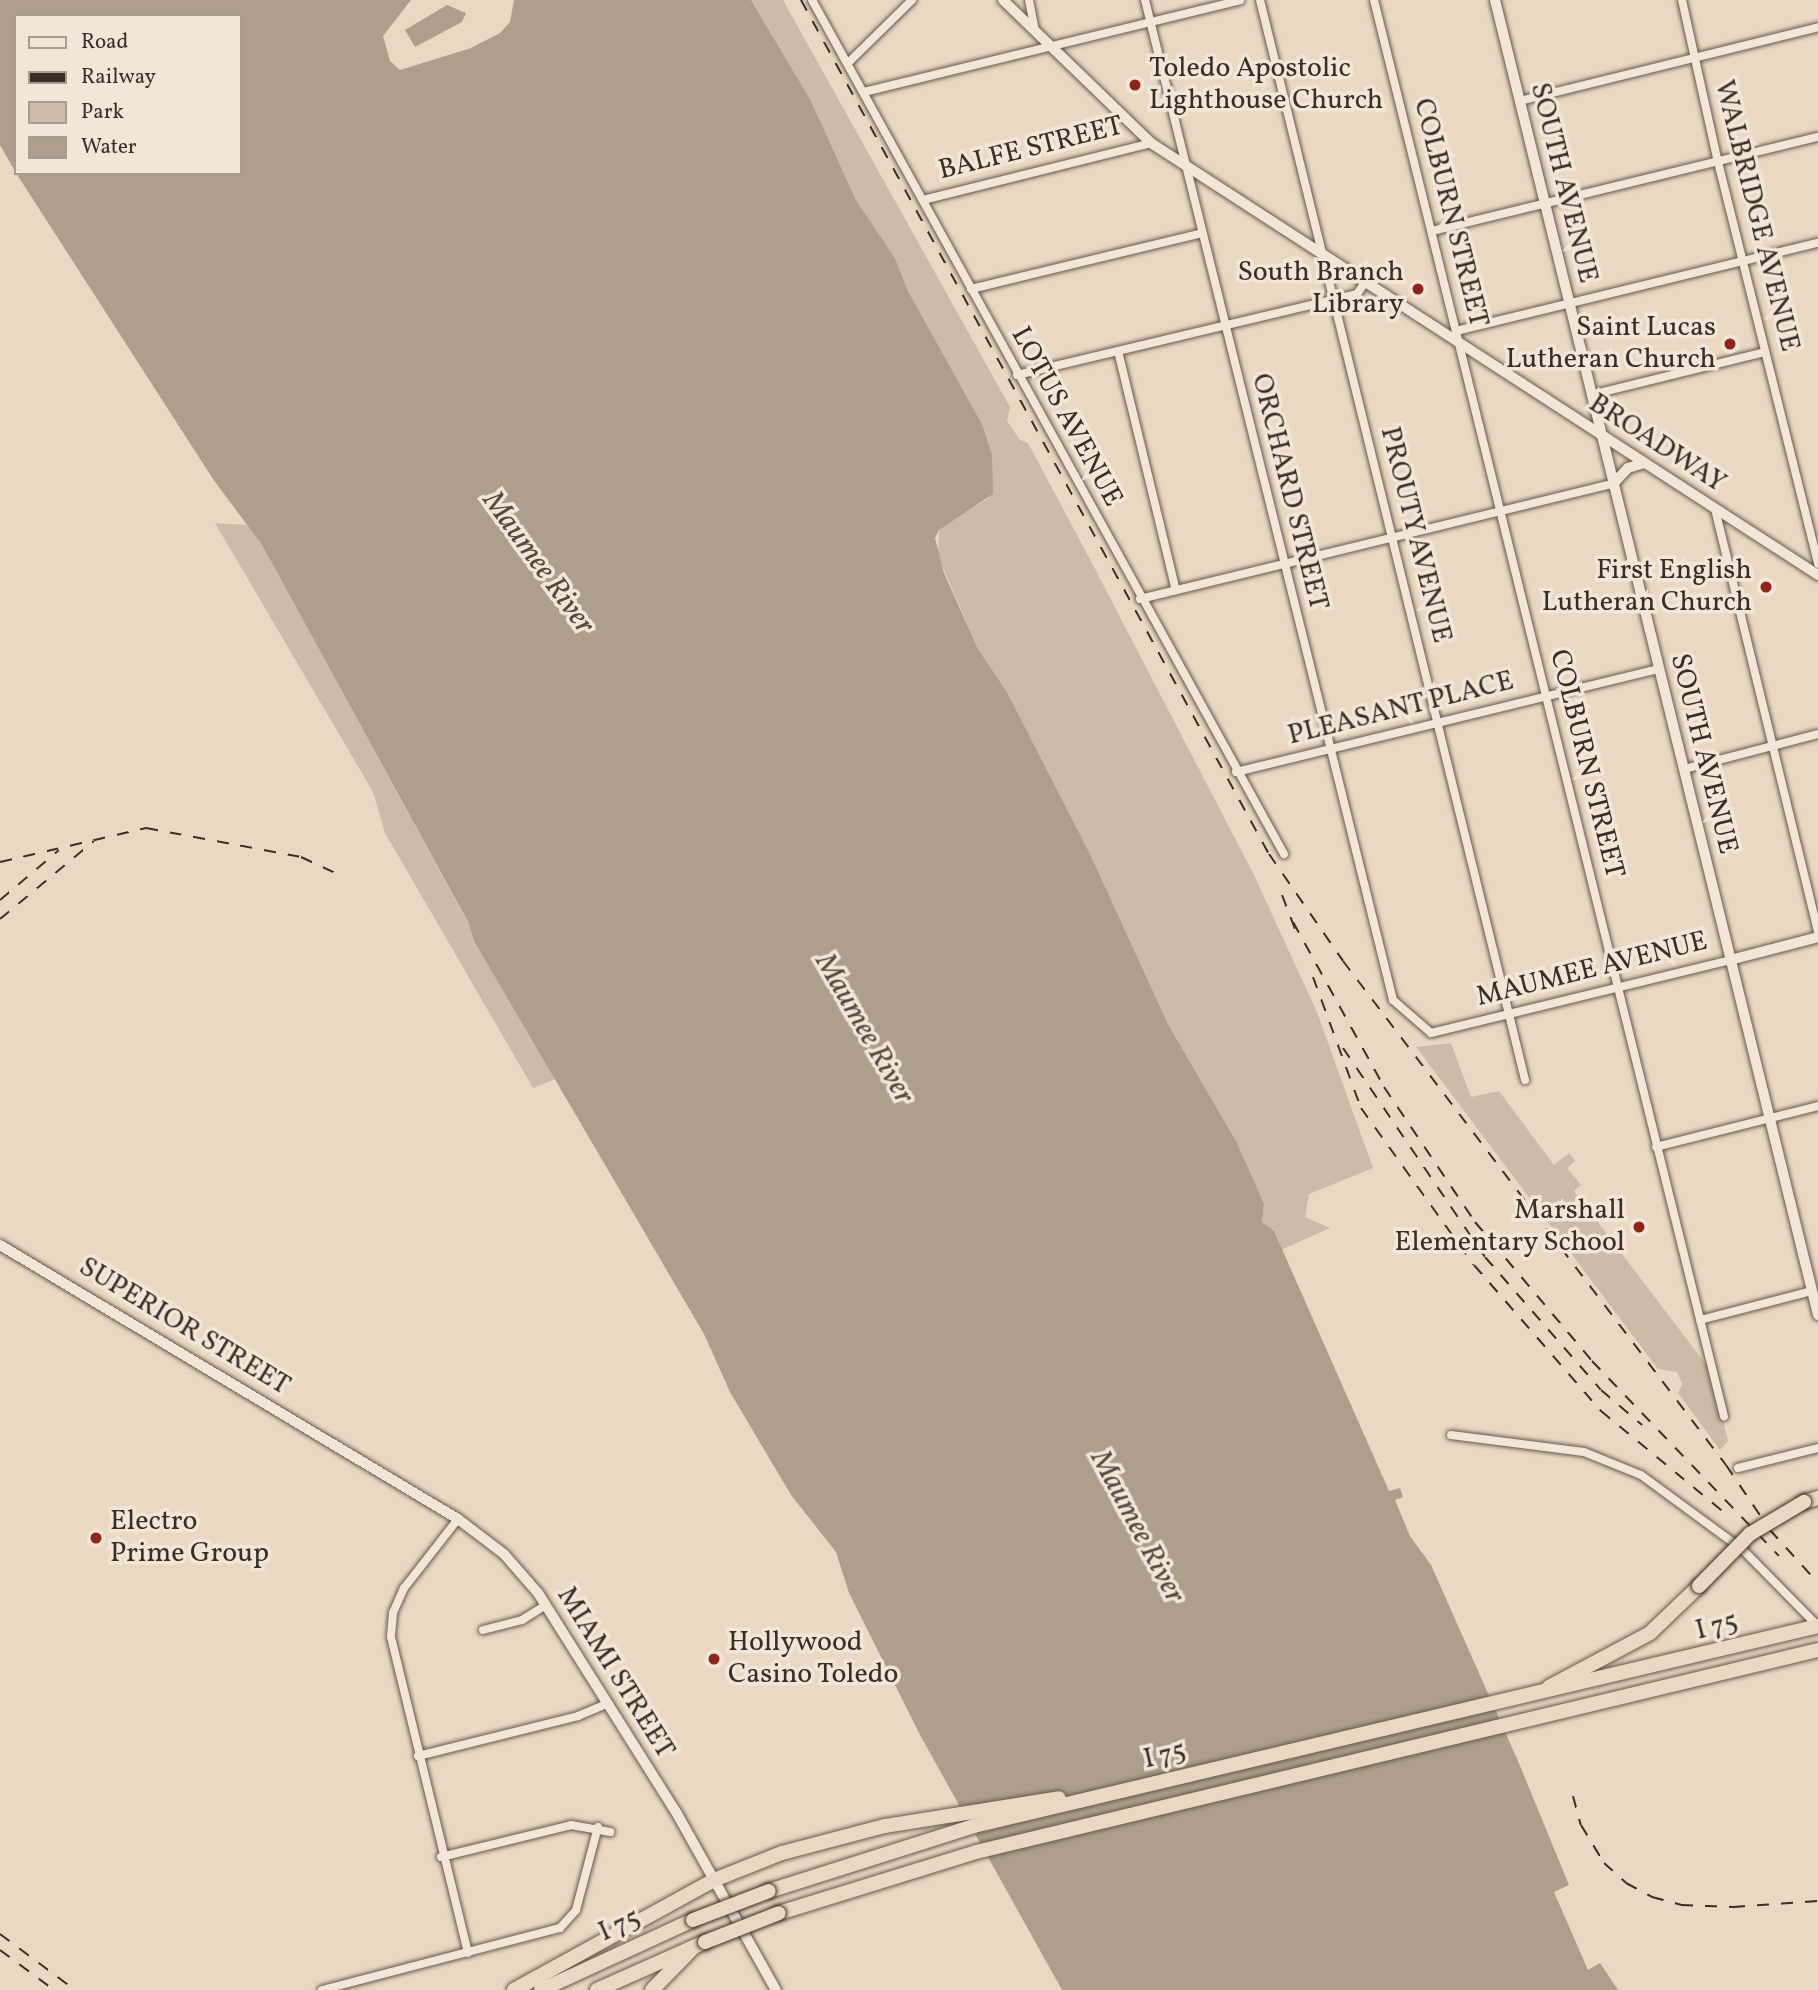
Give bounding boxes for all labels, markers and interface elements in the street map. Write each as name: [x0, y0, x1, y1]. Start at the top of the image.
legend: [14, 14, 242, 175]
text: Road: [81, 28, 128, 57]
place label: Toledo Apostolic Lighthouse Church: [1149, 52, 1383, 118]
text: Railway: [81, 63, 156, 92]
marker: Toledo Apostolic Lighthouse Church: [1127, 77, 1143, 93]
street label: WALBRIDGE AVENUE: [1706, 77, 1806, 355]
street label: SOUTH AVENUE: [1522, 79, 1604, 287]
street label: COLBURN STREET: [1405, 95, 1495, 331]
text: Park: [81, 98, 124, 127]
street label: BALFE STREET: [935, 110, 1127, 188]
text: Water: [81, 133, 137, 162]
place label: South Branch Library: [1237, 256, 1404, 322]
marker: South Branch Library: [1410, 281, 1426, 297]
place label: Saint Lucas Lutheran Church: [1506, 311, 1716, 377]
street label: LOTUS AVENUE: [1003, 321, 1129, 513]
marker: Saint Lucas Lutheran Church: [1722, 336, 1738, 352]
street label: ORCHARD STREET: [1243, 370, 1335, 614]
street label: BROADWAY: [1582, 387, 1732, 501]
street label: PROUTY AVENUE: [1372, 423, 1458, 647]
water label: Maumee River: [474, 484, 602, 642]
place label: First English Lutheran Church: [1542, 554, 1752, 620]
marker: First English Lutheran Church: [1758, 579, 1774, 595]
street label: COLBURN STREET: [1541, 646, 1631, 882]
street label: SOUTH AVENUE: [1662, 650, 1744, 858]
street label: PLEASANT PLACE: [1284, 665, 1518, 753]
street label: MAUMEE AVENUE: [1473, 925, 1711, 1015]
water label: Maumee River: [806, 947, 922, 1111]
place label: Marshall Elementary School: [1394, 1194, 1625, 1260]
marker: Marshall Elementary School: [1631, 1219, 1647, 1235]
street label: SUPERIOR STREET: [72, 1251, 296, 1403]
water label: Maumee River: [1082, 1444, 1192, 1610]
place label: Electro Prime Group: [110, 1505, 269, 1571]
marker: Electro Prime Group: [88, 1530, 104, 1546]
street label: MIAMI STREET: [549, 1581, 681, 1765]
street label: I 75: [1692, 1606, 1742, 1648]
place label: Hollywood Casino Toledo: [728, 1626, 899, 1692]
marker: Hollywood Casino Toledo: [706, 1651, 722, 1667]
street label: I 75: [1140, 1735, 1190, 1777]
street label: I 75: [594, 1902, 646, 1950]

